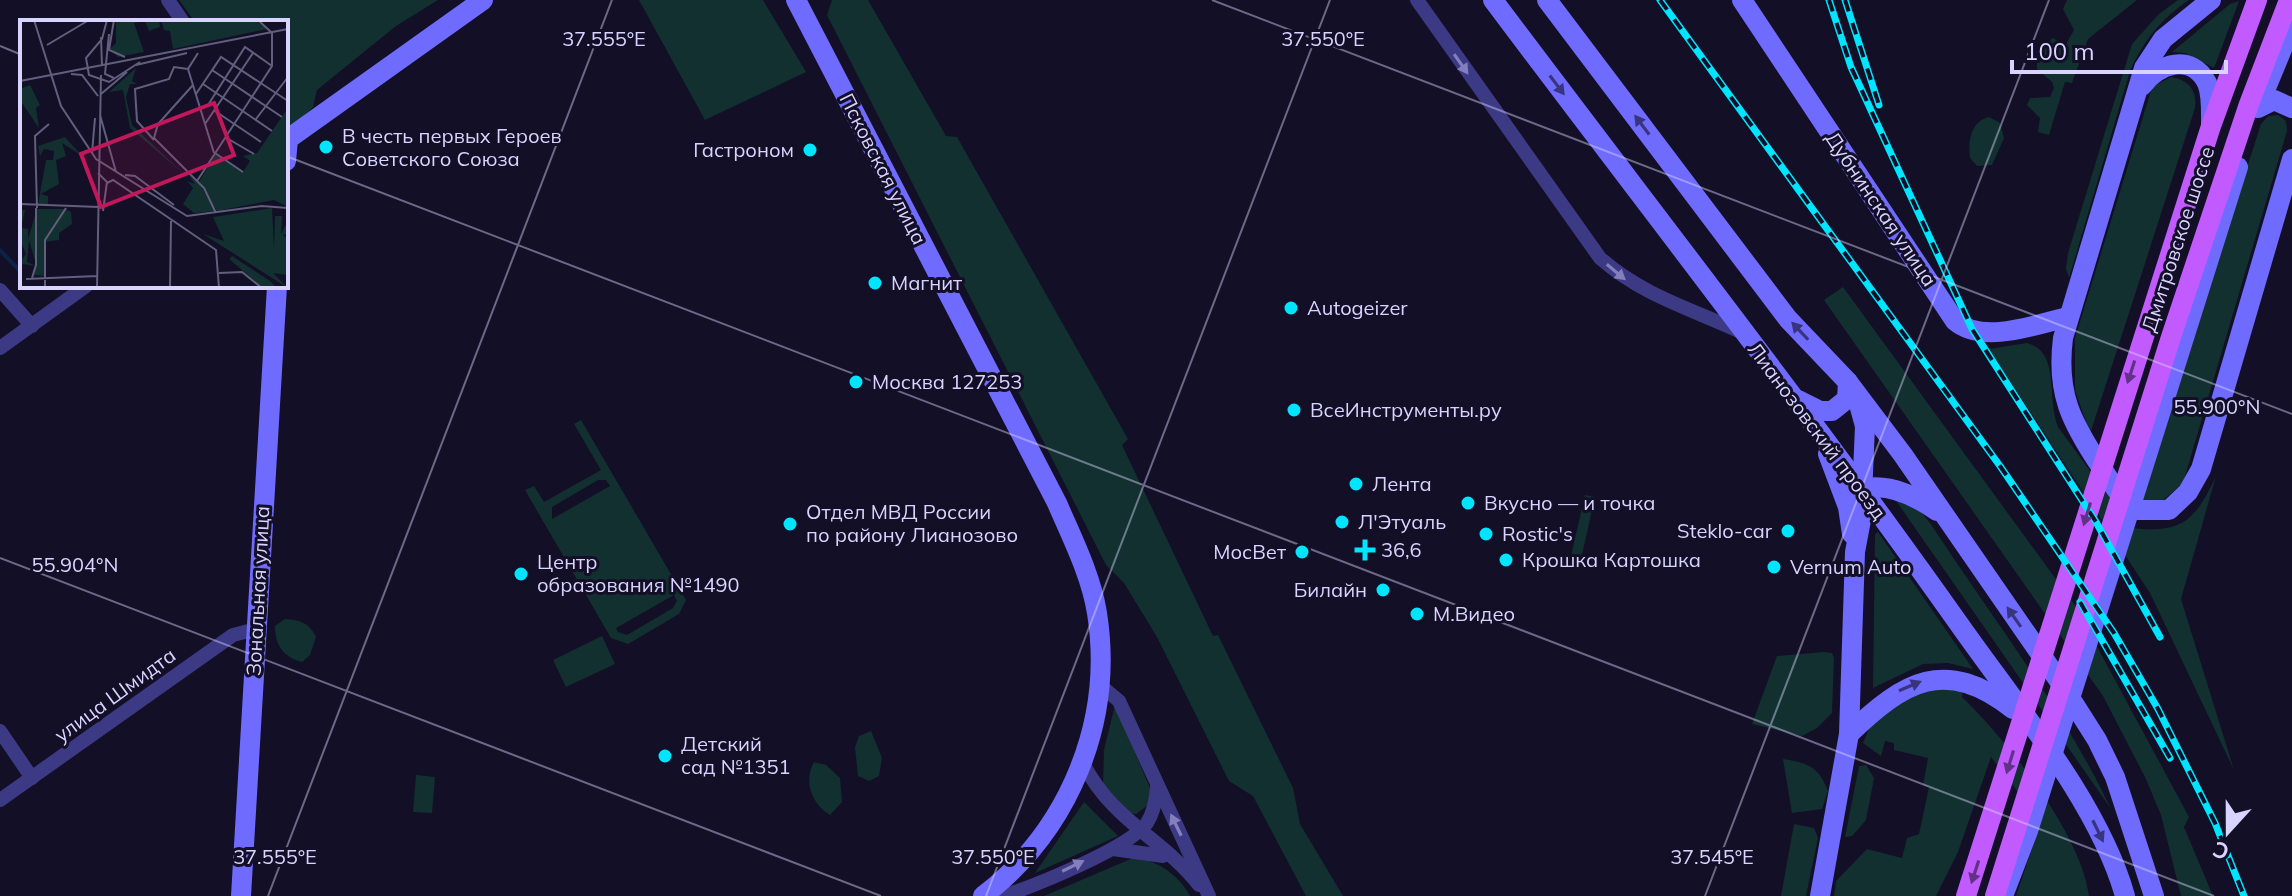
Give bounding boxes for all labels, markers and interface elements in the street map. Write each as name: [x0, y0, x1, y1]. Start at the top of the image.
inset map: [20, 20, 288, 288]
scale bar: [2012, 24, 2226, 74]
text: 37.555°E: [562, 26, 646, 51]
text: 37.550°E: [1281, 26, 1365, 51]
text: 100 m: [2024, 36, 2095, 66]
one-way arrow: [1453, 53, 1469, 75]
one-way arrow: [1548, 75, 1564, 95]
street label: Псковская улица: [835, 89, 932, 249]
one-way arrow: [1634, 115, 1650, 136]
place label: В честь первых Героев Советского Союза: [342, 123, 562, 171]
street label: Дубнинская улица: [1820, 127, 1943, 291]
place label: Гастроном: [693, 137, 794, 162]
marker: В честь первых Героев Советского Союза: [317, 138, 335, 156]
marker: Гастроном: [801, 141, 819, 159]
street label: Дмитровское шоссе: [2136, 143, 2219, 335]
one-way arrow: [1606, 263, 1626, 280]
place label: Магнит: [891, 270, 963, 295]
marker: Магнит: [866, 274, 884, 292]
place label: Autogeizer: [1307, 295, 1408, 320]
marker: Autogeizer: [1282, 299, 1300, 317]
one-way arrow: [1792, 322, 1810, 341]
street label: Лианозовский проезд: [1743, 337, 1892, 524]
one-way arrow: [2125, 361, 2137, 385]
place label: Москва 127253: [872, 369, 1022, 394]
marker: Москва 127253: [847, 373, 865, 391]
text: 55.900°N: [2174, 394, 2260, 419]
place label: ВсеИнструменты.ру: [1310, 397, 1502, 422]
marker: ВсеИнструменты.ру: [1285, 401, 1303, 419]
place label: Лента: [1372, 471, 1432, 496]
marker: Лента: [1347, 475, 1365, 493]
place label: Вкусно — и точка: [1484, 490, 1655, 515]
marker: Вкусно — и точка: [1459, 494, 1477, 512]
place label: Отдел МВД России по району Лианозово: [806, 499, 1018, 547]
one-way arrow: [2080, 502, 2093, 526]
street label: Зональная улица: [241, 505, 274, 677]
place label: Л'Этуаль: [1358, 509, 1446, 534]
marker: Л'Этуаль: [1333, 513, 1351, 531]
marker: Отдел МВД России по району Лианозово: [781, 515, 799, 533]
place label: Steklo-car: [1677, 518, 1773, 543]
place label: Rostic's: [1502, 521, 1573, 546]
marker: Steklo-car: [1779, 522, 1797, 540]
marker: Rostic's: [1477, 525, 1495, 543]
place label: 36,6: [1381, 537, 1422, 562]
place label: МосВет: [1213, 539, 1287, 564]
marker: 36,6: [1356, 541, 1374, 559]
marker: МосВет: [1293, 543, 1311, 561]
place label: Крошка Картошка: [1522, 547, 1701, 572]
place label: Центр образования №1490: [537, 549, 740, 597]
marker: Крошка Картошка: [1497, 551, 1515, 569]
text: 55.904°N: [32, 552, 118, 577]
place label: Vernum Аuto: [1790, 554, 1912, 579]
marker: Vernum Аuto: [1765, 558, 1783, 576]
marker: Центр образования №1490: [512, 565, 530, 583]
place label: Билайн: [1294, 577, 1367, 602]
marker: Билайн: [1374, 581, 1392, 599]
place label: М.Видео: [1433, 601, 1515, 626]
marker: М.Видео: [1408, 605, 1426, 623]
one-way arrow: [2007, 606, 2022, 627]
street label: улица Шмидта: [49, 642, 180, 747]
one-way arrow: [1898, 680, 1921, 693]
place label: Детский сад №1351: [681, 731, 790, 779]
marker: Детский сад №1351: [656, 747, 674, 765]
one-way arrow: [2003, 751, 2016, 775]
north arrow: [2188, 792, 2268, 872]
one-way arrow: [1169, 814, 1183, 837]
one-way arrow: [2091, 820, 2105, 843]
text: С: [2209, 835, 2233, 866]
text: 37.555°E: [233, 844, 317, 869]
text: 37.550°E: [951, 844, 1035, 869]
text: 37.545°E: [1670, 844, 1754, 869]
one-way arrow: [1061, 859, 1084, 873]
one-way arrow: [1968, 860, 1980, 884]

